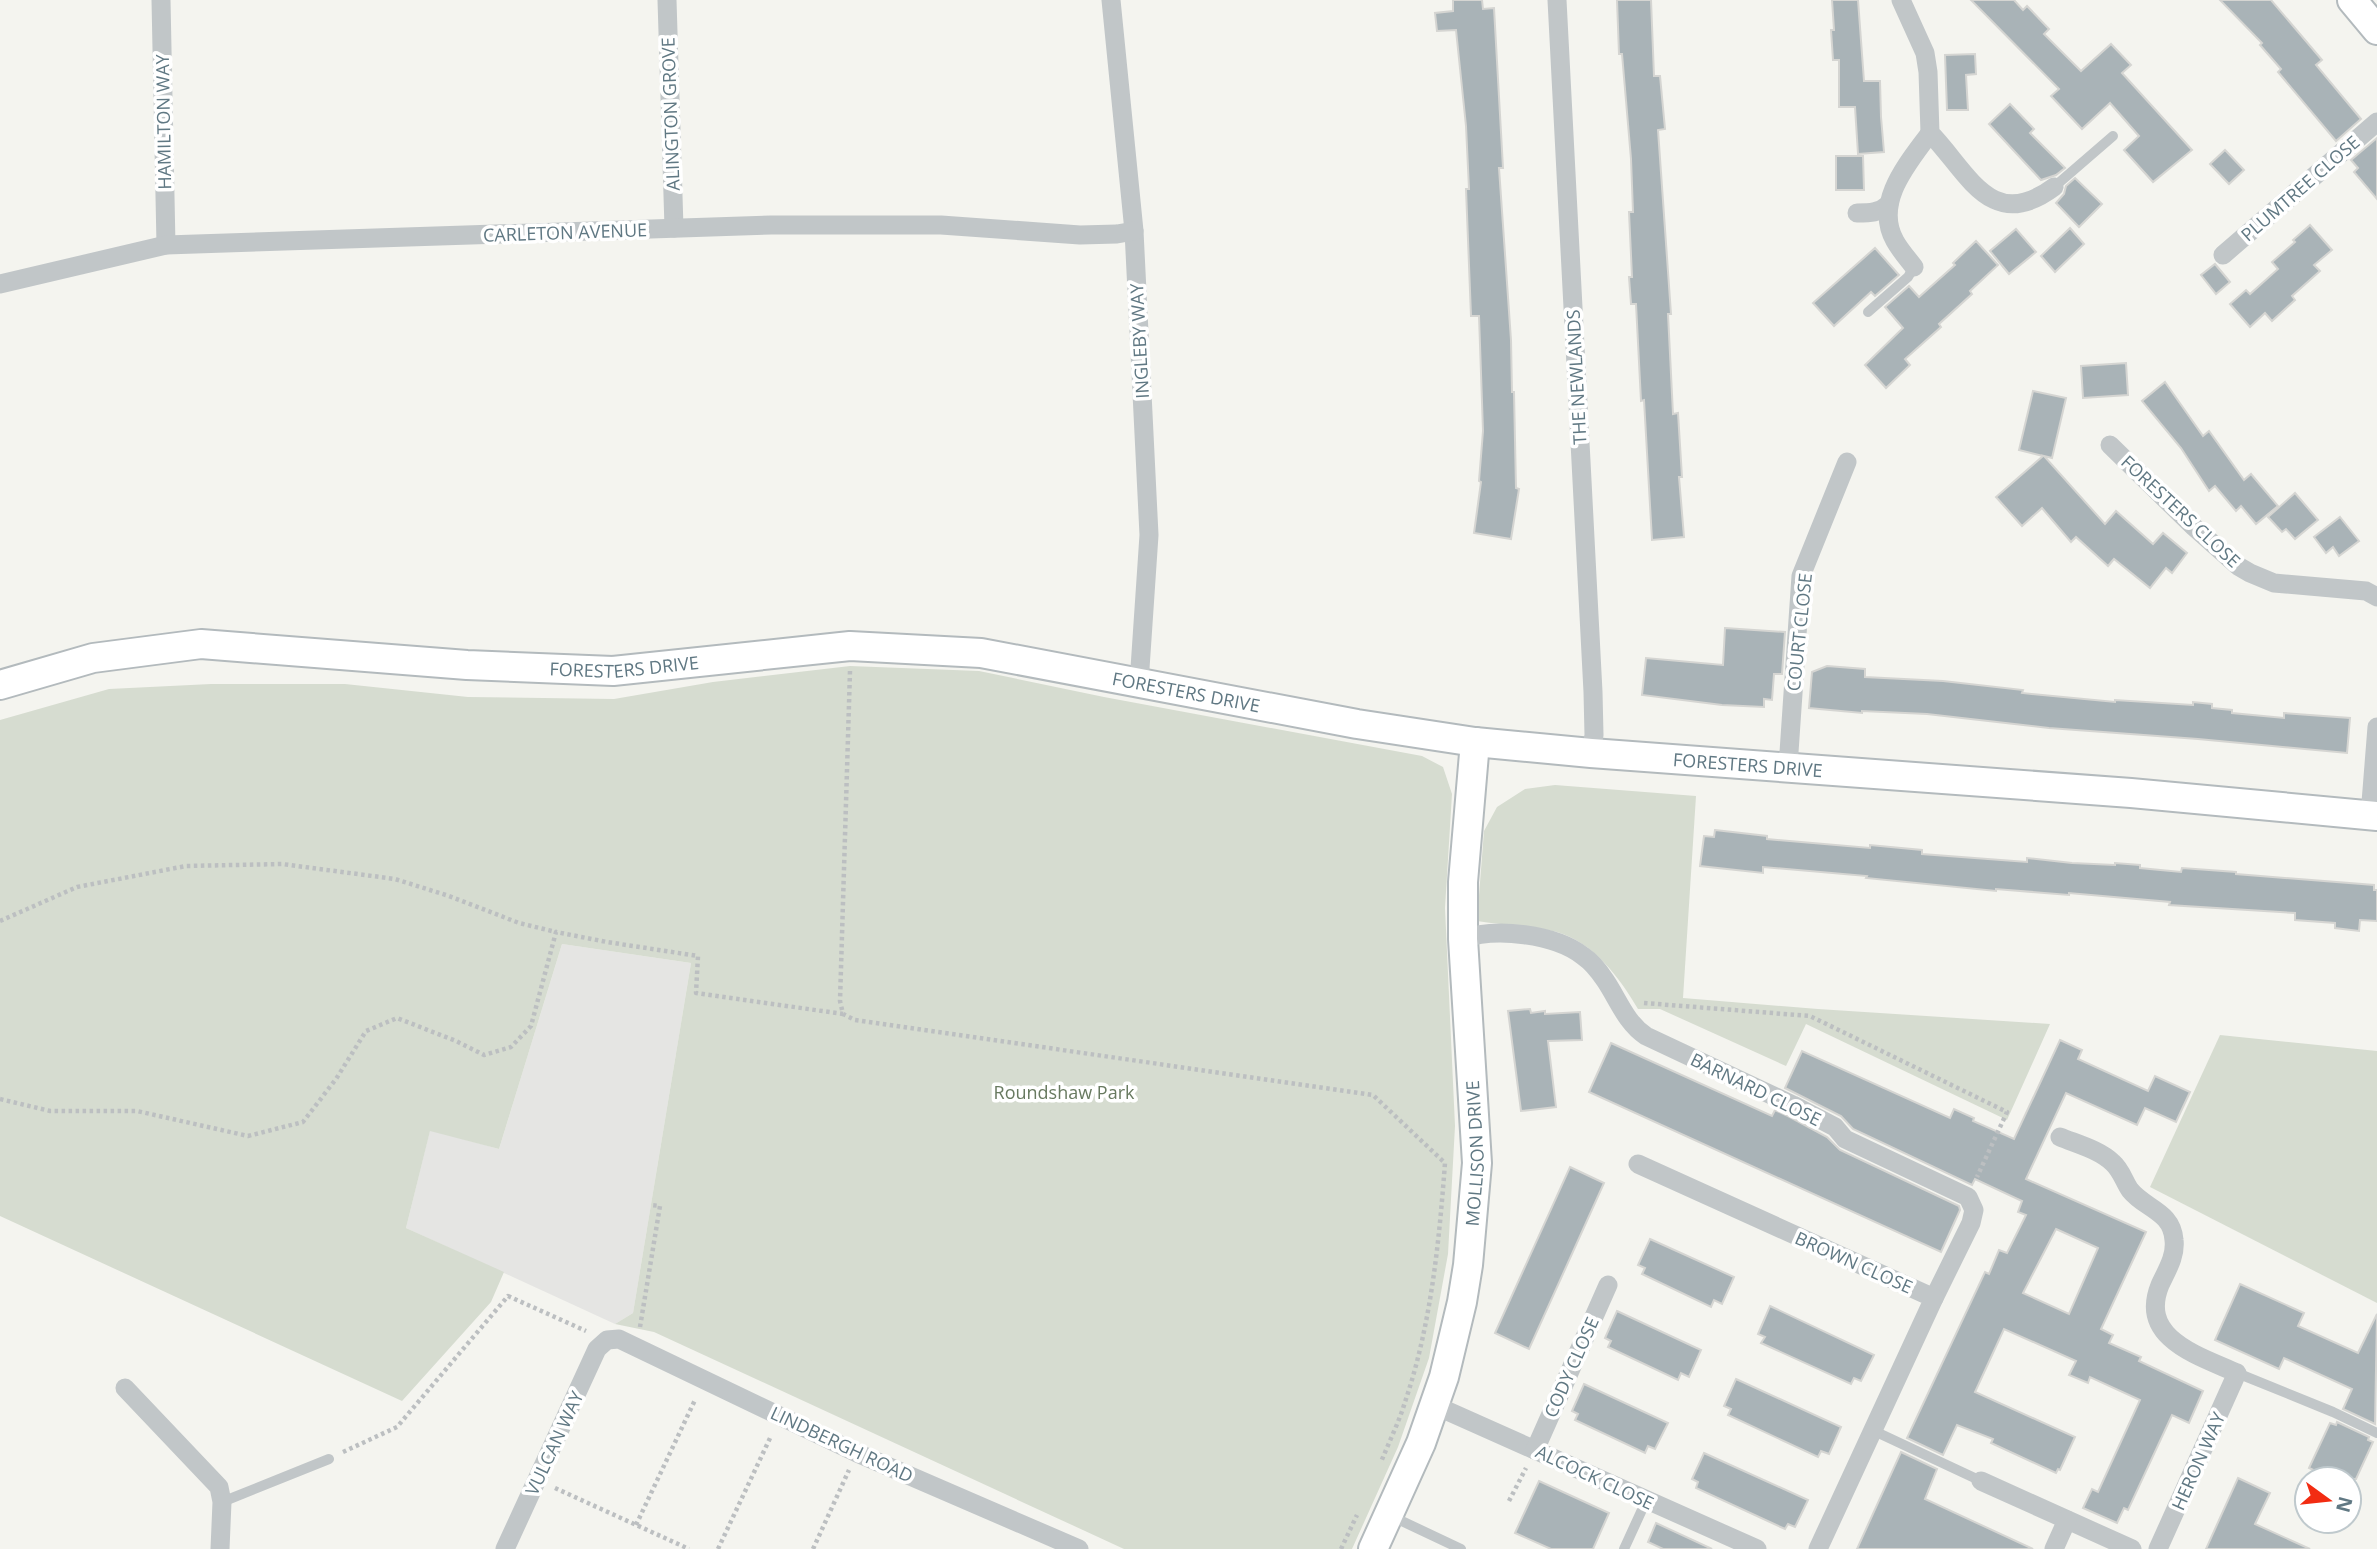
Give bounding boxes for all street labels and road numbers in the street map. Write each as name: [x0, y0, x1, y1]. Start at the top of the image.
street label: ALINGTON GROVE: [655, 37, 685, 191]
street label: HAMILTON WAY: [150, 53, 176, 190]
street label: PLUMTREE CLOSE: [2236, 130, 2364, 246]
street label: CARLETON AVENUE: [483, 217, 647, 247]
street label: INGLEBY WAY: [1124, 282, 1154, 399]
street label: THE NEWLANDS: [1560, 309, 1592, 445]
street label: FORESTERS CLOSE: [2116, 450, 2246, 572]
street label: COURT CLOSE: [1781, 572, 1817, 692]
street label: FORESTERS DRIVE: [549, 650, 700, 683]
street label: FORESTERS DRIVE: [1110, 666, 1262, 717]
street label: FORESTERS DRIVE: [1672, 747, 1823, 782]
street label: BARNARD CLOSE: [1687, 1047, 1825, 1131]
street label: MOLLISON DRIVE: [1459, 1080, 1489, 1227]
street label: BROWN CLOSE: [1791, 1225, 1917, 1299]
street label: CODY CLOSE: [1538, 1313, 1604, 1421]
street label: VULCAN WAY: [519, 1386, 589, 1499]
street label: LINDBERGH ROAD: [767, 1401, 917, 1487]
street label: HERON WAY: [2166, 1407, 2231, 1514]
street label: ALCOCK CLOSE: [1532, 1439, 1658, 1515]

